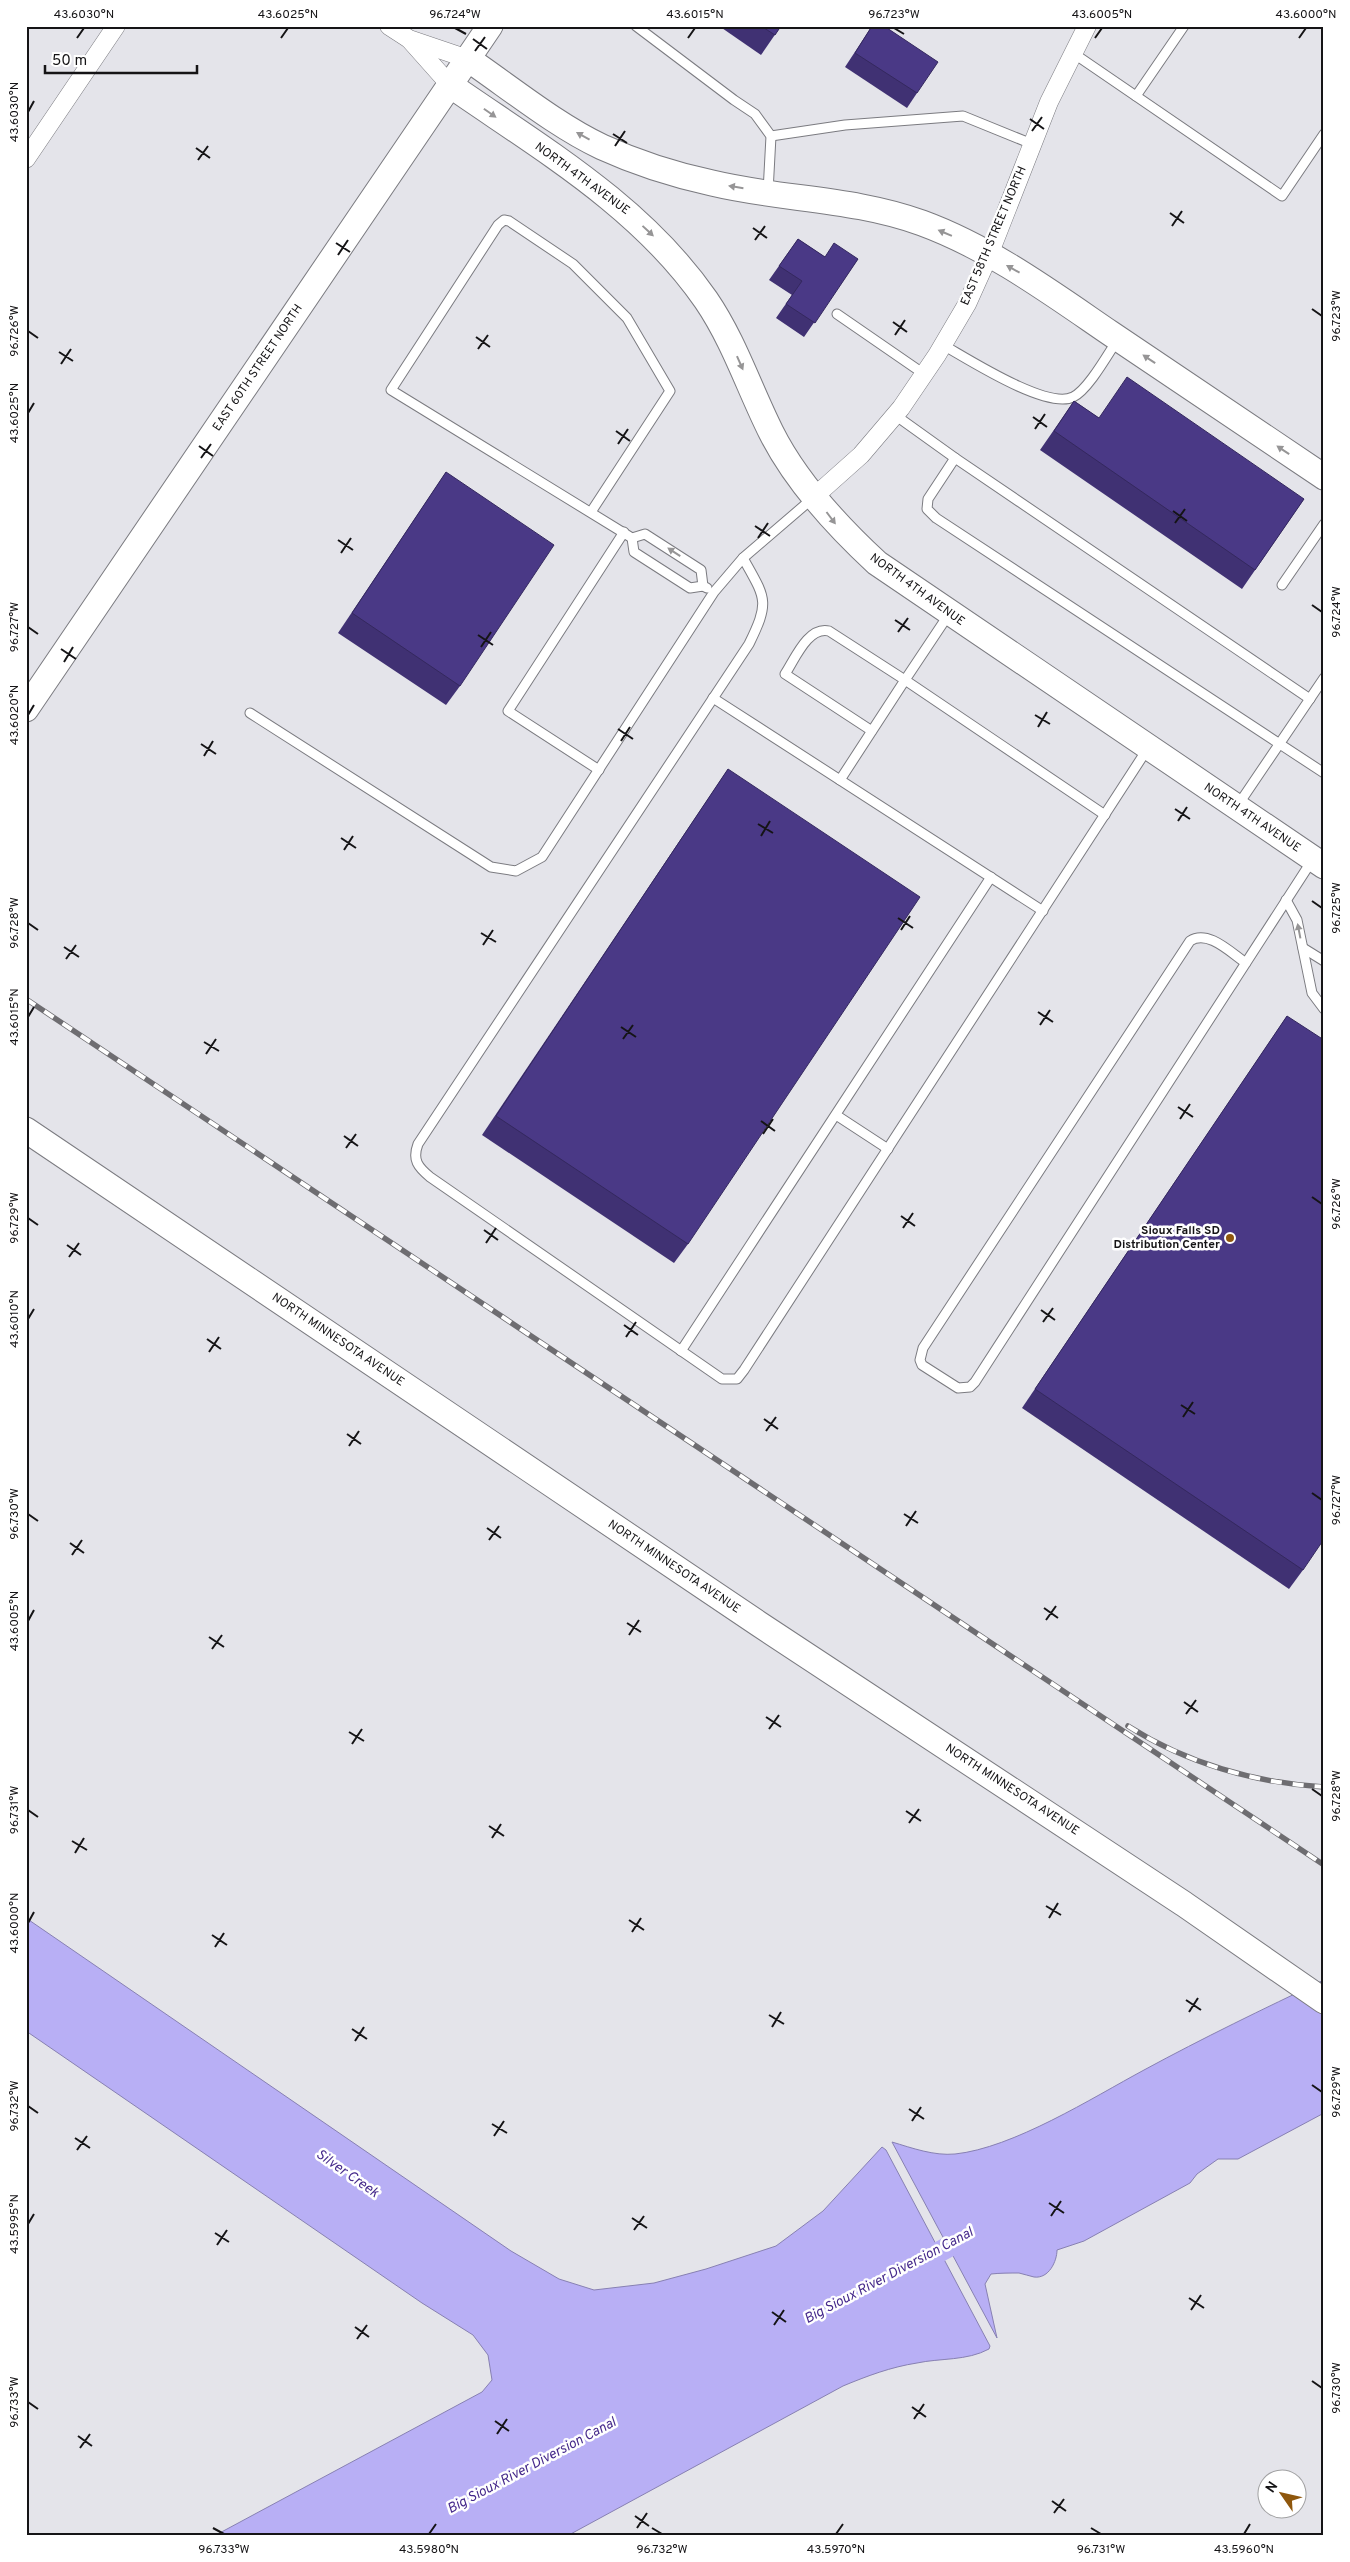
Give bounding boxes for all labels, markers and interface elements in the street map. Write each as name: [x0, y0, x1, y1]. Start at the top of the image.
text: 43.6030°N: [54, 7, 114, 23]
text: 43.6025°N: [258, 7, 318, 23]
text: 96.724°W: [429, 7, 481, 23]
text: 43.6015°N: [666, 7, 724, 23]
text: 96.723°W: [868, 7, 920, 23]
text: 43.6005°N: [1072, 7, 1132, 23]
text: 43.6000°N: [1276, 7, 1336, 23]
scale bar: [45, 42, 198, 74]
text: 50 m: [52, 52, 87, 71]
text: 43.6030°N: [7, 82, 23, 142]
one-way arrow: [483, 108, 497, 118]
one-way arrow: [576, 132, 590, 141]
street label: NORTH 4TH AVENUE: [531, 139, 633, 219]
street label: EAST 58TH STREET NORTH: [957, 164, 1031, 308]
one-way arrow: [728, 183, 744, 191]
one-way arrow: [642, 225, 654, 237]
one-way arrow: [938, 229, 952, 237]
one-way arrow: [1006, 265, 1021, 273]
text: 96.723°W: [1329, 290, 1345, 342]
street label: EAST 60TH STREET NORTH: [209, 301, 307, 435]
text: 96.726°W: [7, 305, 23, 357]
one-way arrow: [1142, 354, 1155, 364]
one-way arrow: [737, 356, 745, 370]
text: 43.6025°N: [7, 383, 23, 443]
one-way arrow: [1277, 445, 1290, 455]
one-way arrow: [826, 511, 837, 524]
one-way arrow: [667, 548, 680, 557]
street label: NORTH 4TH AVENUE: [866, 550, 968, 630]
text: 96.724°W: [1329, 586, 1345, 638]
text: 96.727°W: [7, 602, 23, 652]
text: 43.6020°N: [7, 685, 23, 745]
street label: NORTH 4TH AVENUE: [1200, 780, 1304, 856]
text: 96.725°W: [1329, 882, 1345, 934]
text: 96.728°W: [7, 897, 23, 949]
one-way arrow: [1295, 923, 1303, 938]
text: 43.6015°N: [7, 988, 23, 1046]
text: 96.726°W: [1329, 1178, 1345, 1230]
text: 96.729°W: [7, 1192, 23, 1244]
place label: Sioux Falls SD Distribution Center: [1113, 1223, 1220, 1253]
marker: Sioux Falls SD Distribution Center: [1224, 1232, 1236, 1244]
text: 43.6010°N: [7, 1290, 23, 1348]
street label: NORTH MINNESOTA AVENUE: [269, 1290, 407, 1390]
text: 96.727°W: [1329, 1475, 1345, 1525]
text: 96.730°W: [7, 1488, 23, 1540]
street label: NORTH MINNESOTA AVENUE: [605, 1517, 743, 1617]
text: 43.6005°N: [7, 1591, 23, 1651]
street label: NORTH MINNESOTA AVENUE: [942, 1741, 1082, 1839]
text: 96.728°W: [1329, 1770, 1345, 1822]
text: 96.731°W: [7, 1786, 23, 1834]
text: 43.6000°N: [7, 1893, 23, 1953]
text: 96.729°W: [1329, 2066, 1345, 2118]
text: 96.732°W: [7, 2080, 23, 2132]
water label: Silver Creek: [312, 2146, 383, 2202]
text: 43.5995°N: [7, 2194, 23, 2254]
water label: Big Sioux River Diversion Canal: [802, 2224, 978, 2328]
text: 96.730°W: [1329, 2362, 1345, 2414]
text: 96.733°W: [7, 2376, 23, 2428]
water label: Big Sioux River Diversion Canal: [445, 2414, 621, 2518]
north arrow: [1258, 2470, 1308, 2520]
text: N: [1263, 2479, 1282, 2496]
text: 96.733°W: [198, 2542, 250, 2558]
text: 43.5980°N: [399, 2542, 459, 2558]
text: 96.732°W: [636, 2542, 688, 2558]
text: 43.5970°N: [807, 2542, 865, 2558]
text: 96.731°W: [1077, 2542, 1125, 2558]
text: 43.5960°N: [1214, 2542, 1274, 2558]

